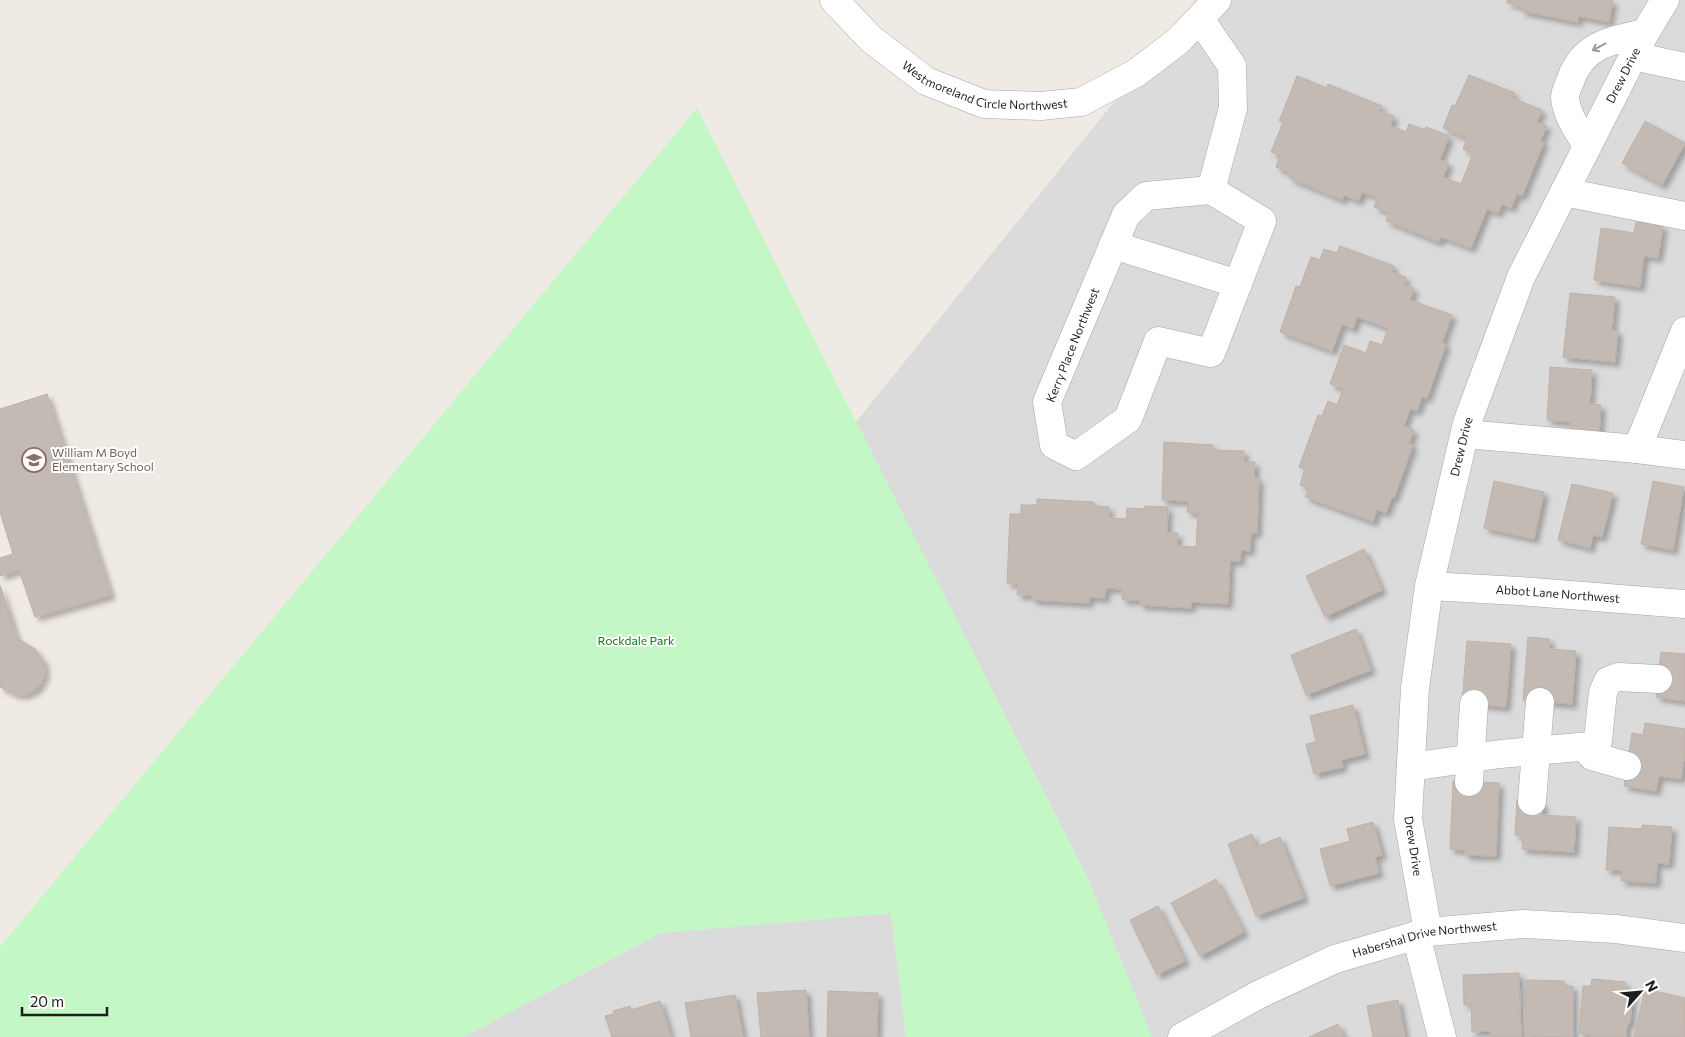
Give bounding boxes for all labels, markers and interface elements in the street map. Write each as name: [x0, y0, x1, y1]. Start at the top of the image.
one-way arrow: [1591, 42, 1606, 52]
street label: Drew Drive: [1603, 45, 1642, 105]
street label: Westmoreland Circle Northwest: [900, 57, 1068, 112]
street label: Kerry Place Northwest: [1043, 285, 1101, 404]
street label: Drew Drive: [1447, 415, 1475, 477]
place label: William M Boyd Elementary School: [52, 445, 154, 473]
school or university icon: William M Boyd Elementary School: [21, 447, 47, 473]
street label: Abbot Lane Northwest: [1495, 582, 1620, 605]
park label: Rockdale Park: [597, 633, 675, 647]
street label: Drew Drive: [1402, 815, 1426, 877]
street label: Habershal Drive Northwest: [1350, 918, 1497, 960]
north arrow: [1615, 967, 1665, 1017]
text: N: [1642, 977, 1662, 994]
scale bar: [22, 984, 108, 1016]
text: 20 m: [30, 992, 64, 1010]

